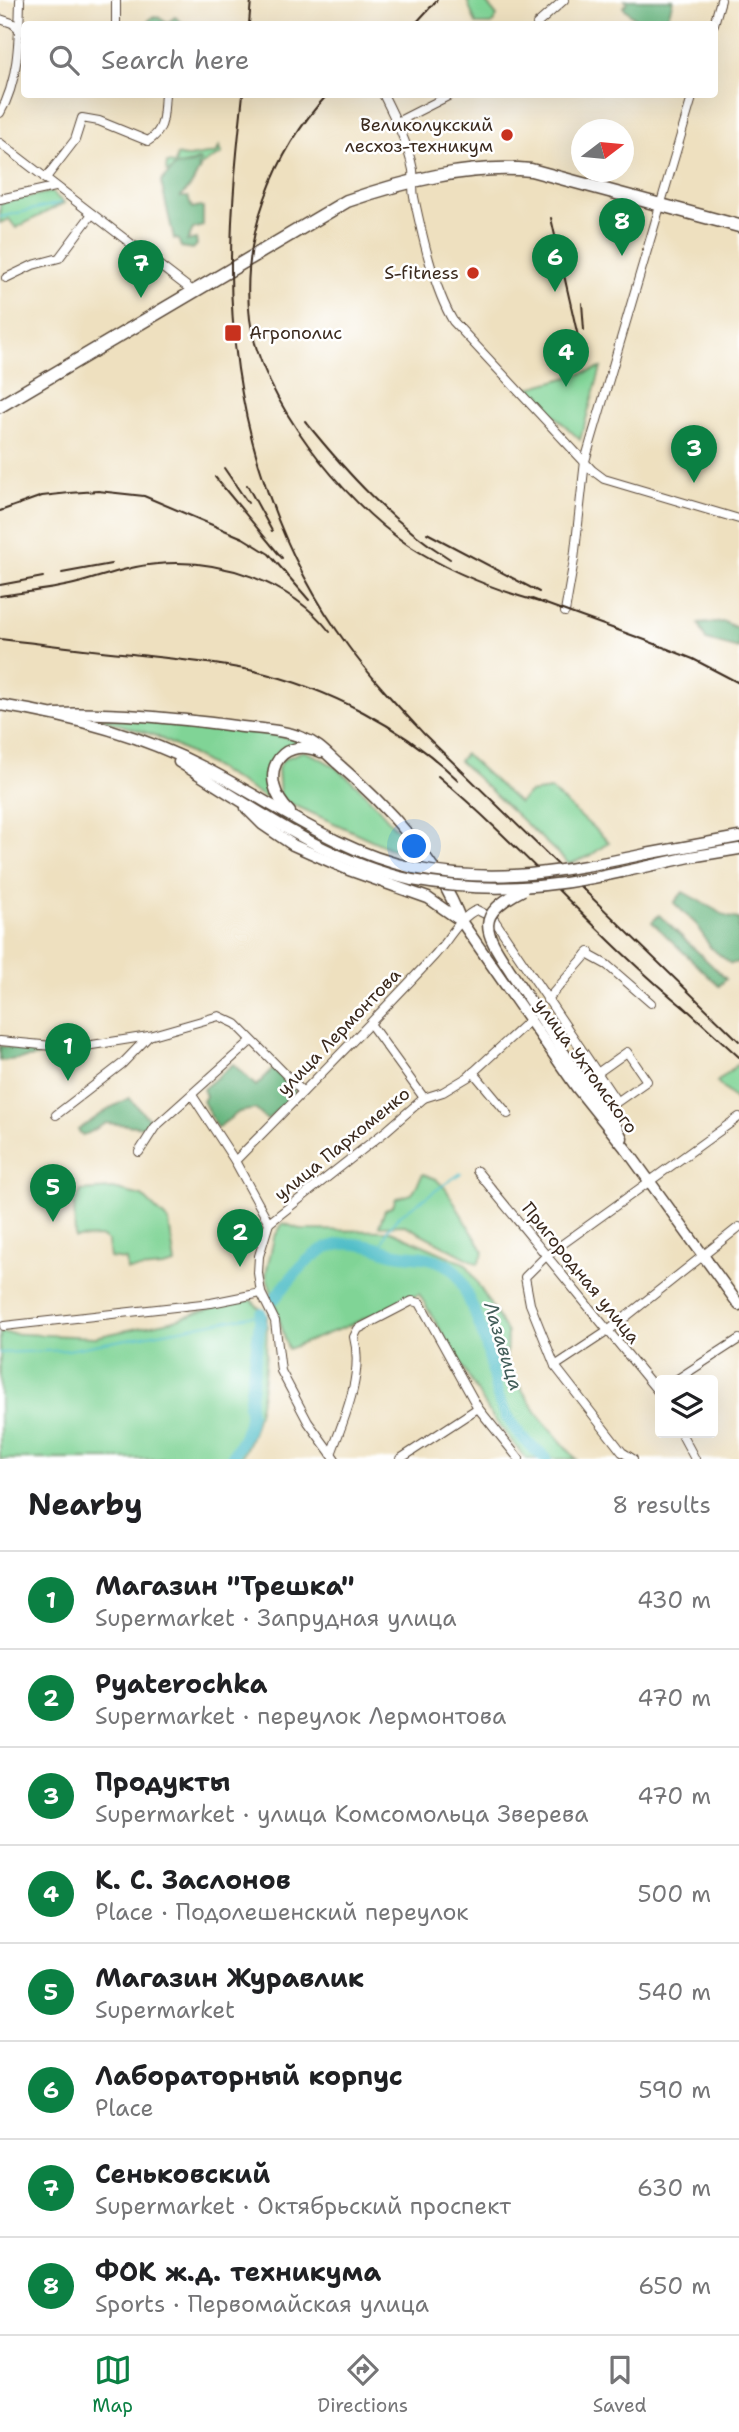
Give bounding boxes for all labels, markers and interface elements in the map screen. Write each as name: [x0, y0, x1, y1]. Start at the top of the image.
search box: [21, 21, 718, 98]
icon: search: [45, 41, 83, 79]
text: Search here: [101, 42, 250, 77]
place label: Великолукский лесхоз-техникум: [345, 113, 493, 158]
north arrow: [571, 119, 634, 182]
marker: Великолукский лесхоз-техникум: [499, 127, 515, 143]
pin: 8: [599, 198, 645, 256]
pin: 6: [532, 234, 578, 292]
pin: 7: [118, 240, 164, 298]
place label: S-fitness: [384, 261, 459, 285]
marker: S-fitness: [465, 265, 481, 281]
place label: Агрополис: [249, 321, 342, 345]
marker: Агрополис: [223, 323, 243, 343]
pin: 4: [543, 329, 589, 387]
pin: 3: [671, 425, 717, 483]
your location: [397, 829, 431, 863]
street label: улица Лермонтова: [272, 963, 406, 1101]
street label: улица Ухтомского: [529, 994, 643, 1138]
pin: 1: [45, 1023, 91, 1081]
street label: улица Пархоменко: [269, 1082, 415, 1206]
pin: 5: [30, 1164, 76, 1222]
street label: Пригородная улица: [516, 1197, 646, 1349]
pin: 2: [217, 1209, 263, 1267]
water label: Лазавица: [478, 1298, 529, 1394]
map controls: [655, 1375, 718, 1438]
button: layers: [655, 1375, 718, 1438]
text: Nearby: [28, 1484, 143, 1525]
text: 8 results: [612, 1490, 711, 1520]
text: Магазин "Трешка": [95, 1568, 355, 1603]
text: 1: [46, 1585, 56, 1615]
text: 430 m: [637, 1585, 711, 1615]
text: Supermarket · Запрудная улица: [95, 1603, 457, 1633]
text: Pyaterochka: [95, 1666, 268, 1701]
text: 2: [43, 1683, 59, 1713]
text: 470 m: [637, 1683, 711, 1713]
text: Supermarket · переулок Лермонтова: [95, 1701, 506, 1731]
text: Продукты: [95, 1764, 230, 1799]
text: 3: [43, 1781, 59, 1811]
text: 470 m: [637, 1781, 711, 1811]
text: Supermarket · улица Комсомольца Зверева: [95, 1799, 588, 1829]
text: К. С. Заслонов: [95, 1862, 290, 1897]
text: 4: [43, 1879, 59, 1909]
text: 500 m: [637, 1879, 711, 1909]
text: Place · Подолешенский переулок: [95, 1897, 469, 1927]
text: Магазин Журавлик: [95, 1960, 364, 1995]
text: 5: [44, 1977, 58, 2007]
text: 540 m: [638, 1977, 711, 2007]
text: Supermarket: [95, 1995, 235, 2025]
text: Лабораторный корпус: [95, 2058, 403, 2093]
text: 6: [43, 2075, 59, 2105]
text: 590 m: [638, 2075, 711, 2105]
text: Place: [95, 2093, 154, 2123]
text: Сеньковский: [95, 2156, 270, 2191]
text: 7: [43, 2173, 59, 2203]
text: 630 m: [637, 2173, 711, 2203]
text: Supermarket · Октябрьский проспект: [95, 2191, 511, 2221]
text: ФОК ж.д. техникума: [95, 2254, 381, 2289]
text: 8: [43, 2271, 59, 2301]
text: 650 m: [638, 2271, 711, 2301]
text: Sports · Первомайская улица: [95, 2289, 429, 2319]
tab: Map: [92, 2351, 133, 2418]
tab: Directions: [318, 2351, 408, 2418]
tab: Saved: [593, 2351, 647, 2418]

